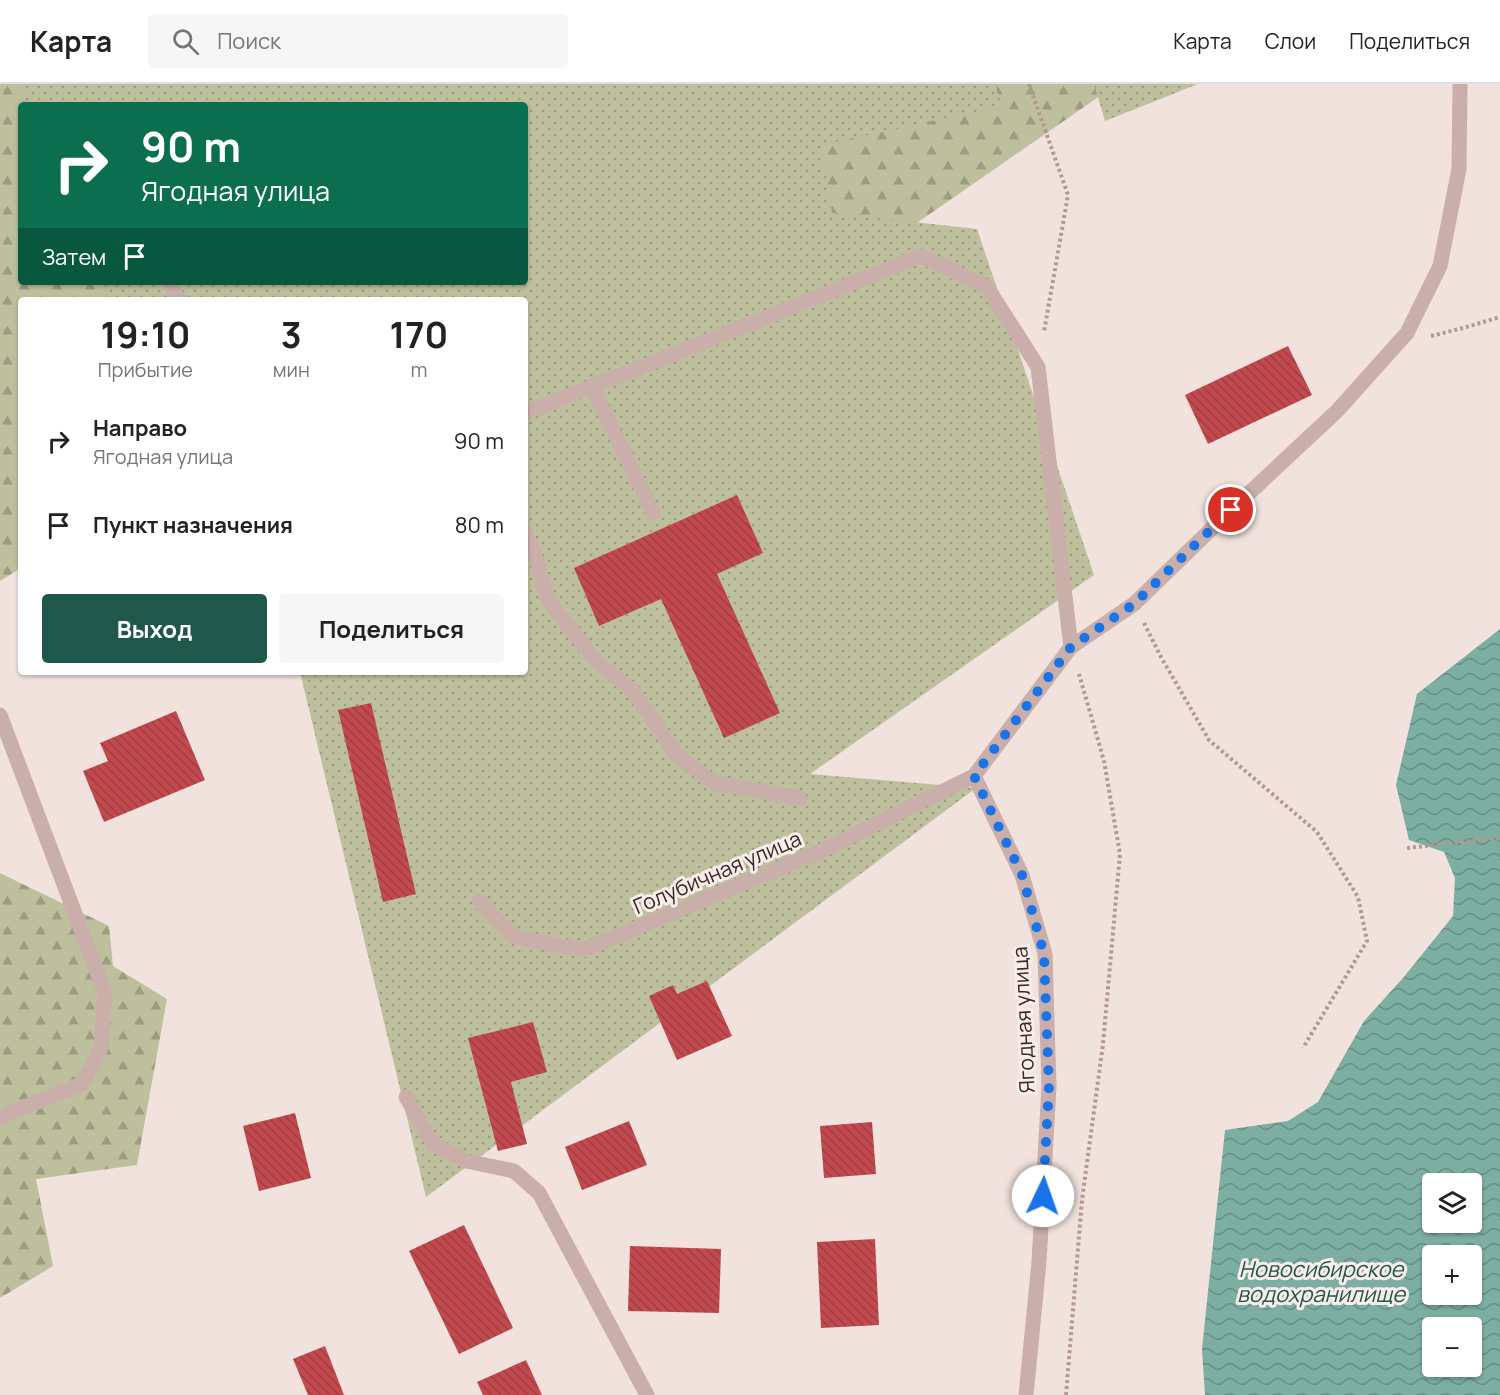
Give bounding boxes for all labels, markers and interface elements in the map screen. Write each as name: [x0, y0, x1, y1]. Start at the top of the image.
search box: [148, 14, 568, 68]
text: Карта: [30, 22, 112, 60]
icon: search: [169, 25, 202, 58]
text: Поиск: [217, 26, 281, 56]
text: Карта: [1173, 27, 1232, 55]
text: Слои: [1265, 27, 1316, 55]
text: Поделиться: [1349, 27, 1470, 55]
text: 90 m: [141, 117, 241, 175]
icon: right: [42, 126, 120, 204]
text: Ягодная улица: [141, 172, 330, 209]
icon: arrive: [118, 240, 151, 273]
text: Затем: [42, 242, 106, 272]
text: 19:10: [100, 310, 190, 359]
text: 3: [281, 310, 302, 359]
text: 170: [390, 310, 448, 359]
text: Прибытие: [98, 356, 193, 383]
text: мин: [273, 356, 310, 383]
text: m: [410, 356, 427, 383]
text: Направо: [93, 413, 187, 443]
icon: right: [42, 425, 75, 458]
text: 90 m: [454, 426, 504, 456]
text: Ягодная улица: [93, 443, 233, 470]
pin: [1205, 484, 1256, 535]
icon: arrive: [1214, 493, 1247, 526]
icon: arrive: [42, 509, 75, 542]
text: Пункт назначения: [93, 510, 293, 540]
text: 80 m: [455, 510, 504, 540]
button: Выход: [42, 594, 267, 663]
button: Поделиться: [279, 594, 504, 663]
street label: Голубичная улица: [629, 824, 805, 920]
street label: Ягодная улица: [1005, 946, 1041, 1094]
position arrow: [1011, 1164, 1075, 1228]
map controls: [1422, 1173, 1482, 1377]
button: layers: [1422, 1173, 1482, 1233]
button: +: [1422, 1245, 1482, 1305]
water label: Новосибирское водохранилище: [1237, 1254, 1406, 1309]
button: −: [1422, 1317, 1482, 1377]

